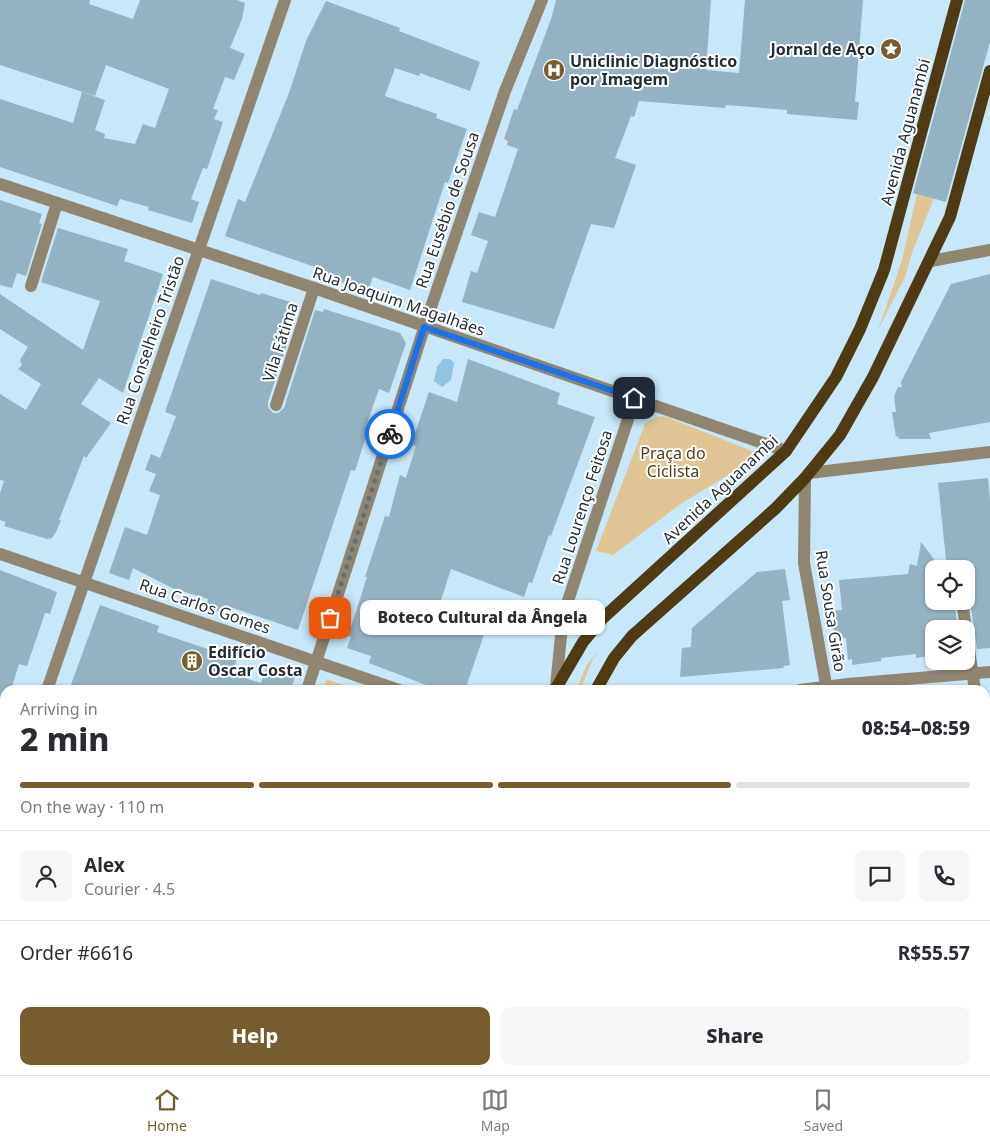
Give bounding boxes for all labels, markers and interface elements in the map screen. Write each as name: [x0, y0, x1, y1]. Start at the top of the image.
place icon: Jornal de Aço: [879, 37, 903, 61]
place label: Jornal de Aço: [768, 38, 875, 60]
place label: Uniclinic Diagnóstico por Imagem: [570, 50, 737, 90]
street label: Avenida Aguanambi: [875, 56, 935, 208]
hospital icon: Uniclinic Diagnóstico por Imagem: [542, 58, 566, 82]
street label: Rua Eusébio de Sousa: [410, 129, 484, 291]
street label: Rua Conselheiro Tristão: [111, 252, 189, 428]
street label: Rua Joaquim Magalhães: [310, 261, 488, 341]
street label: Vila Fátima: [257, 300, 303, 384]
pin: [613, 377, 655, 419]
icon: home: [620, 384, 648, 412]
courier: [365, 409, 415, 459]
icon: bike: [376, 420, 404, 448]
street label: Rua Lourenço Feitosa: [547, 427, 617, 587]
street label: Avenida Aguanambi: [657, 429, 783, 549]
park label: Praça do Ciclista: [640, 442, 706, 482]
street label: Rua Sousa Girão: [811, 549, 851, 673]
map controls: [925, 560, 975, 670]
button: locate: [925, 560, 975, 610]
street label: Rua Carlos Gomes: [137, 573, 273, 639]
pin: [309, 597, 351, 639]
callout: Boteco Cultural da Ângela: [360, 600, 605, 636]
icon: bag: [316, 604, 344, 632]
text: Boteco Cultural da Ângela: [377, 606, 588, 628]
button: layers: [925, 620, 975, 670]
place label: Edifício Oscar Costa: [208, 641, 303, 681]
building icon: Edifício Oscar Costa: [180, 649, 204, 673]
text: Arriving in: [20, 698, 98, 720]
text: 08:54–08:59: [862, 715, 970, 741]
text: 2 min: [20, 717, 109, 760]
text: On the way · 110 m: [20, 796, 164, 818]
button: person: [20, 850, 72, 902]
button: chat: [854, 850, 906, 902]
button: phone: [918, 850, 970, 902]
text: Alex: [84, 852, 125, 878]
text: Courier · 4.5: [84, 878, 175, 900]
text: Order #6616: [20, 940, 133, 966]
text: R$55.57: [898, 940, 970, 966]
button: Help: [20, 1007, 490, 1065]
button: Share: [500, 1007, 970, 1065]
tab: Home: [147, 1086, 187, 1135]
tab: Map: [481, 1086, 510, 1135]
tab: Saved: [804, 1086, 843, 1135]

